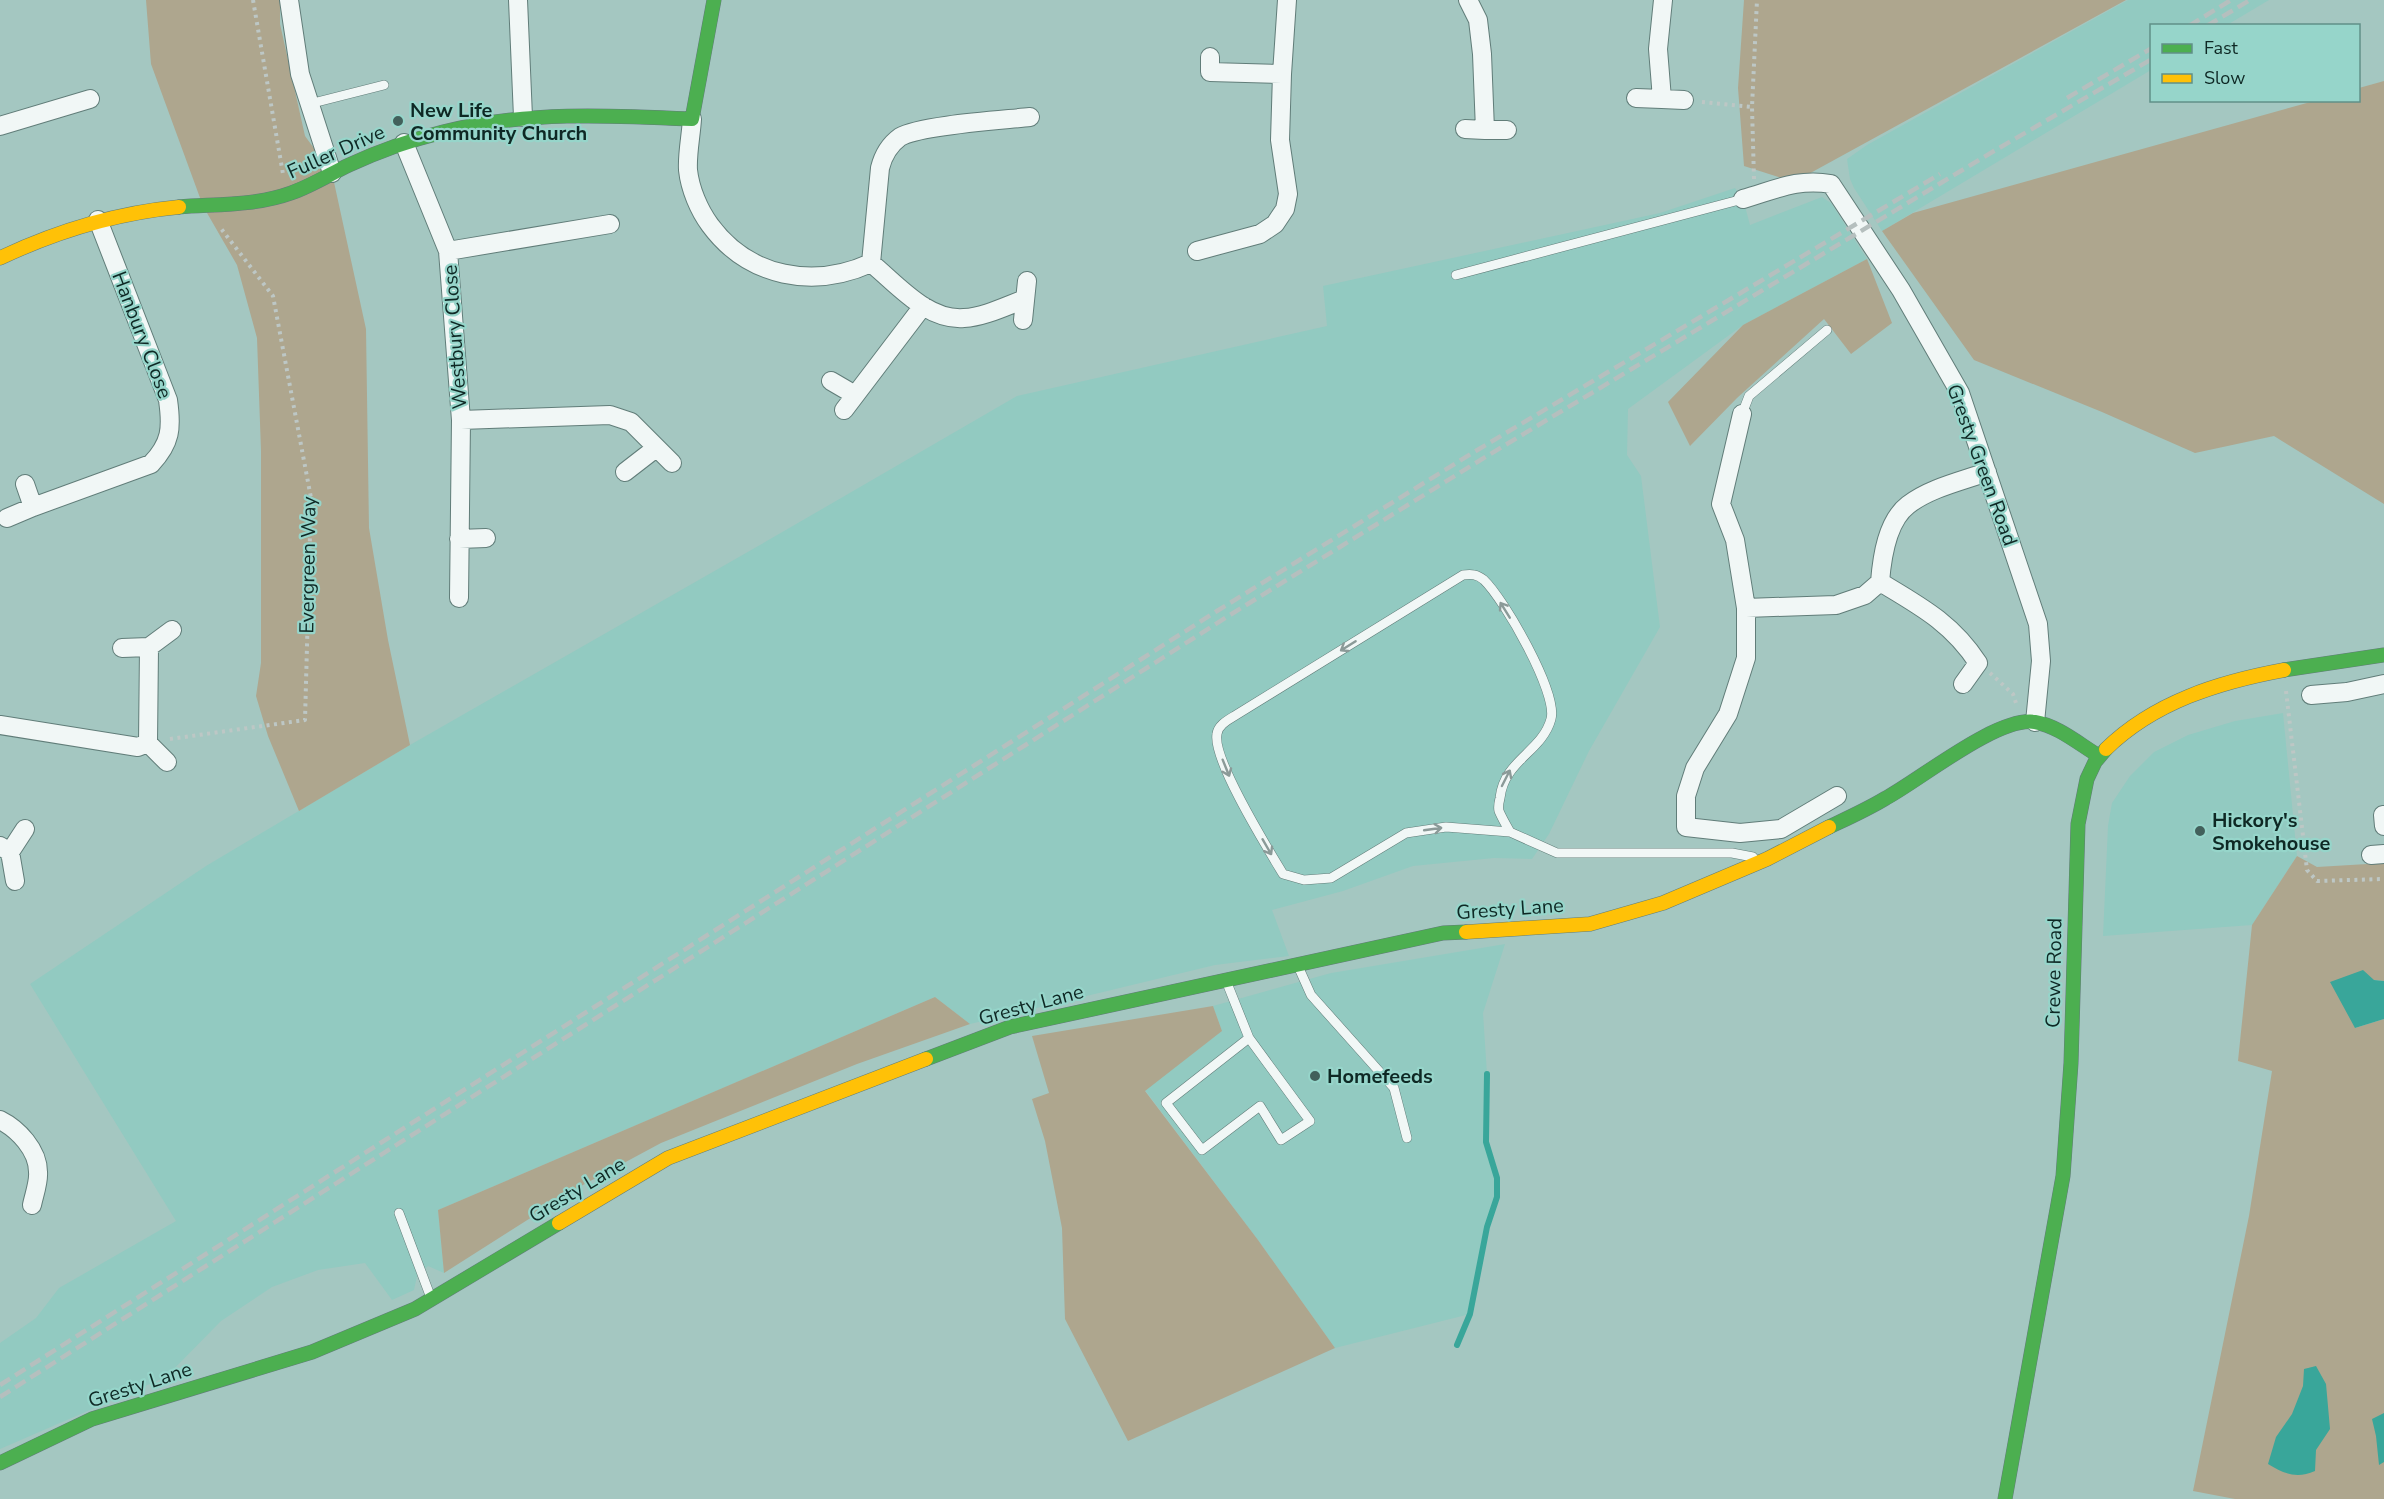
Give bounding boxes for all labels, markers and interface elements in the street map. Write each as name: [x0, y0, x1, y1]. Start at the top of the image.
legend: [2150, 24, 2360, 102]
text: Fast: [2204, 36, 2239, 60]
text: Slow: [2204, 66, 2245, 90]
place label: New Life Community Church: [410, 97, 587, 147]
marker: New Life Community Church: [391, 114, 405, 128]
street label: Fuller Drive: [283, 119, 389, 185]
street label: Westbury Close: [436, 264, 474, 410]
street label: Hanbury Close: [105, 268, 179, 402]
street label: Gresty Green Road: [1940, 380, 2024, 550]
street label: Evergreen Way: [293, 495, 323, 634]
one-way arrow: [1498, 602, 1510, 619]
one-way arrow: [1340, 640, 1357, 652]
one-way arrow: [1221, 758, 1232, 776]
one-way arrow: [1501, 769, 1512, 787]
place label: Hickory's Smokehouse: [2212, 807, 2331, 857]
one-way arrow: [1423, 824, 1442, 835]
marker: Hickory's Smokehouse: [2193, 824, 2207, 838]
one-way arrow: [1261, 838, 1273, 855]
street label: Gresty Lane: [1455, 892, 1565, 926]
street label: Crewe Road: [2040, 918, 2068, 1028]
street label: Gresty Lane: [975, 978, 1087, 1032]
place label: Homefeeds: [1327, 1063, 1433, 1090]
marker: Homefeeds: [1308, 1069, 1322, 1083]
street label: Gresty Lane: [524, 1151, 630, 1229]
street label: Gresty Lane: [85, 1356, 195, 1414]

